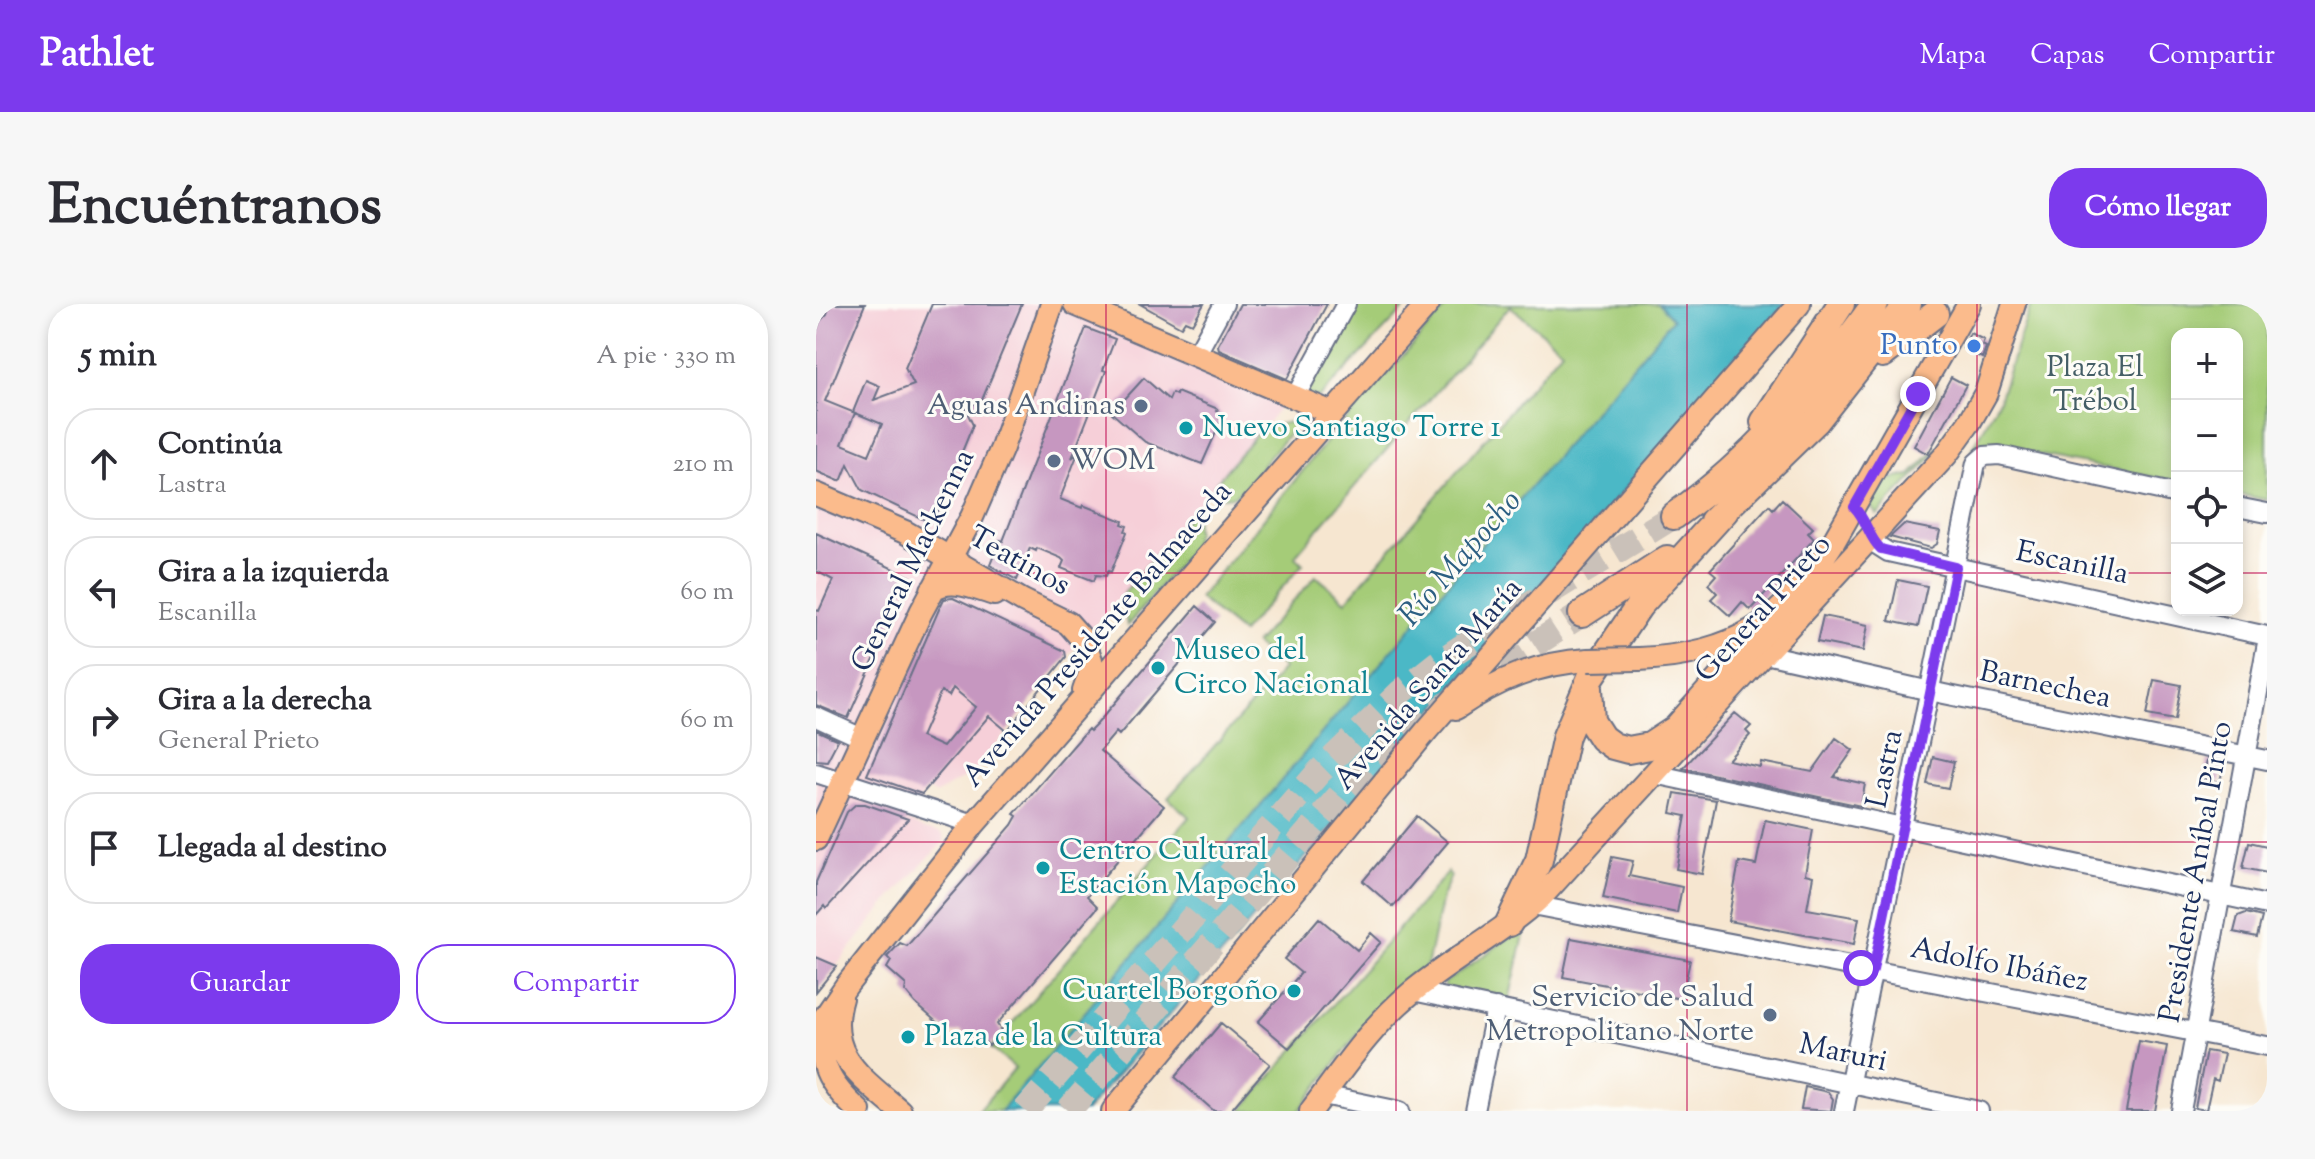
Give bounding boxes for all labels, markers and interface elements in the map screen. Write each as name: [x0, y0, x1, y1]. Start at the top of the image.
text: Pathlet: [40, 29, 154, 83]
text: Mapa: [1920, 36, 1986, 76]
text: Capas: [2030, 36, 2105, 76]
text: Compartir: [2149, 36, 2275, 76]
text: Encuéntranos: [48, 168, 382, 249]
button: Cómo llegar: [2049, 168, 2267, 248]
place label: Punto: [1880, 325, 1958, 368]
map controls: [2171, 328, 2243, 616]
button: +: [2171, 328, 2243, 400]
text: 5 min: [80, 332, 157, 381]
marker: Punto: [1965, 337, 1983, 355]
text: A pie · 330 m: [596, 338, 736, 375]
park label: Plaza El Trébol: [2046, 347, 2144, 424]
route end: [1900, 376, 1936, 412]
place label: Aguas Andinas: [927, 385, 1125, 428]
marker: Aguas Andinas: [1132, 397, 1150, 415]
button: −: [2171, 400, 2243, 472]
place label: Nuevo Santiago Torre 1: [1202, 407, 1501, 450]
marker: Nuevo Santiago Torre 1: [1177, 419, 1195, 437]
text: Continúa: [158, 424, 283, 467]
place label: WOM: [1070, 440, 1155, 483]
icon: ahead: [82, 442, 126, 486]
street label: General Mackenna: [841, 442, 987, 680]
text: 210 m: [672, 446, 734, 483]
marker: WOM: [1045, 452, 1063, 470]
text: Lastra: [158, 467, 227, 504]
street label: Avenida Presidente Balmaceda: [953, 472, 1243, 797]
button: locate: [2171, 472, 2243, 544]
water label: Río Mapocho: [1389, 481, 1533, 637]
street label: Teatinos: [960, 516, 1078, 608]
street label: General Prieto: [1686, 525, 1842, 693]
street label: Escanilla: [2012, 531, 2132, 597]
button: layers: [2171, 544, 2243, 616]
text: Gira a la izquierda: [158, 552, 389, 595]
street label: Avenida Santa María: [1325, 569, 1534, 801]
icon: left: [82, 570, 126, 614]
text: 60 m: [680, 574, 734, 611]
text: Escanilla: [158, 595, 257, 632]
place label: Museo del Circo Nacional: [1174, 630, 1369, 707]
street label: Barnechea: [1975, 651, 2115, 721]
marker: Museo del Circo Nacional: [1149, 659, 1167, 677]
text: Gira a la derecha: [158, 680, 372, 723]
icon: right: [82, 698, 126, 742]
text: 60 m: [680, 702, 734, 739]
street label: Presidente Aníbal Pinto: [2149, 718, 2245, 1026]
text: General Prieto: [158, 723, 320, 760]
street label: Lastra: [1857, 726, 1915, 812]
icon: arrive: [82, 826, 126, 870]
text: Llegada al destino: [158, 827, 387, 870]
place label: Centro Cultural Estación Mapocho: [1059, 830, 1296, 907]
marker: Centro Cultural Estación Mapocho: [1034, 859, 1052, 877]
street label: Adolfo Ibáñez: [1907, 928, 2091, 1004]
button: Guardar: [80, 944, 400, 1024]
button: Compartir: [416, 944, 736, 1024]
route start: [1843, 950, 1879, 986]
place label: Cuartel Borgoño: [1062, 970, 1278, 1013]
place label: Servicio de Salud Metropolitano Norte: [1486, 977, 1754, 1054]
marker: Cuartel Borgoño: [1285, 982, 1303, 1000]
marker: Servicio de Salud Metropolitano Norte: [1761, 1006, 1779, 1024]
place label: Plaza de la Cultura: [924, 1016, 1162, 1059]
street label: Maruri: [1795, 1024, 1891, 1084]
marker: Plaza de la Cultura: [899, 1028, 917, 1046]

